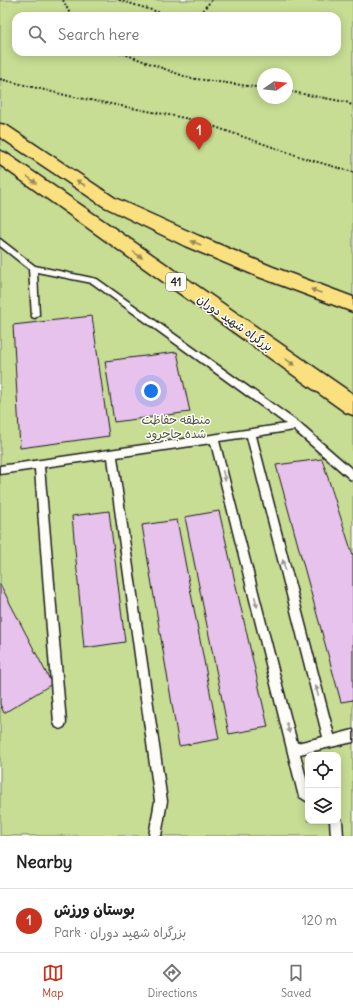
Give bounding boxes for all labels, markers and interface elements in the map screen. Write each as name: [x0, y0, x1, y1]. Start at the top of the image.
search box: [12, 12, 341, 56]
icon: search: [26, 23, 48, 45]
text: Search here: [58, 25, 139, 44]
north arrow: [257, 68, 293, 104]
pin: 1: [186, 117, 212, 150]
one-way arrow: [26, 176, 37, 184]
one-way arrow: [75, 180, 86, 187]
one-way arrow: [190, 240, 201, 246]
one-way arrow: [133, 251, 143, 259]
road number: 41: [166, 273, 186, 291]
one-way arrow: [310, 288, 322, 294]
street label: بزرگراه شهید دوران: [194, 291, 276, 355]
one-way arrow: [285, 358, 295, 366]
your location: [141, 381, 161, 401]
park label: منطقه حفاظت شده جاجرود: [142, 412, 210, 442]
one-way arrow: [221, 470, 227, 482]
one-way arrow: [281, 558, 287, 571]
one-way arrow: [253, 596, 259, 608]
one-way arrow: [313, 684, 319, 697]
one-way arrow: [285, 722, 291, 734]
map controls: [305, 752, 341, 824]
button: locate: [305, 752, 341, 788]
button: layers: [305, 788, 341, 824]
text: Nearby: [16, 851, 72, 873]
text: بوستان ورزش: [54, 900, 135, 919]
text: 1: [26, 912, 32, 929]
text: 120 m: [302, 912, 337, 929]
text: Park · بزرگراه شهید دوران: [54, 924, 186, 941]
tab: Map: [42, 962, 64, 1000]
tab: Directions: [148, 962, 197, 1000]
tab: Saved: [281, 962, 311, 1000]

